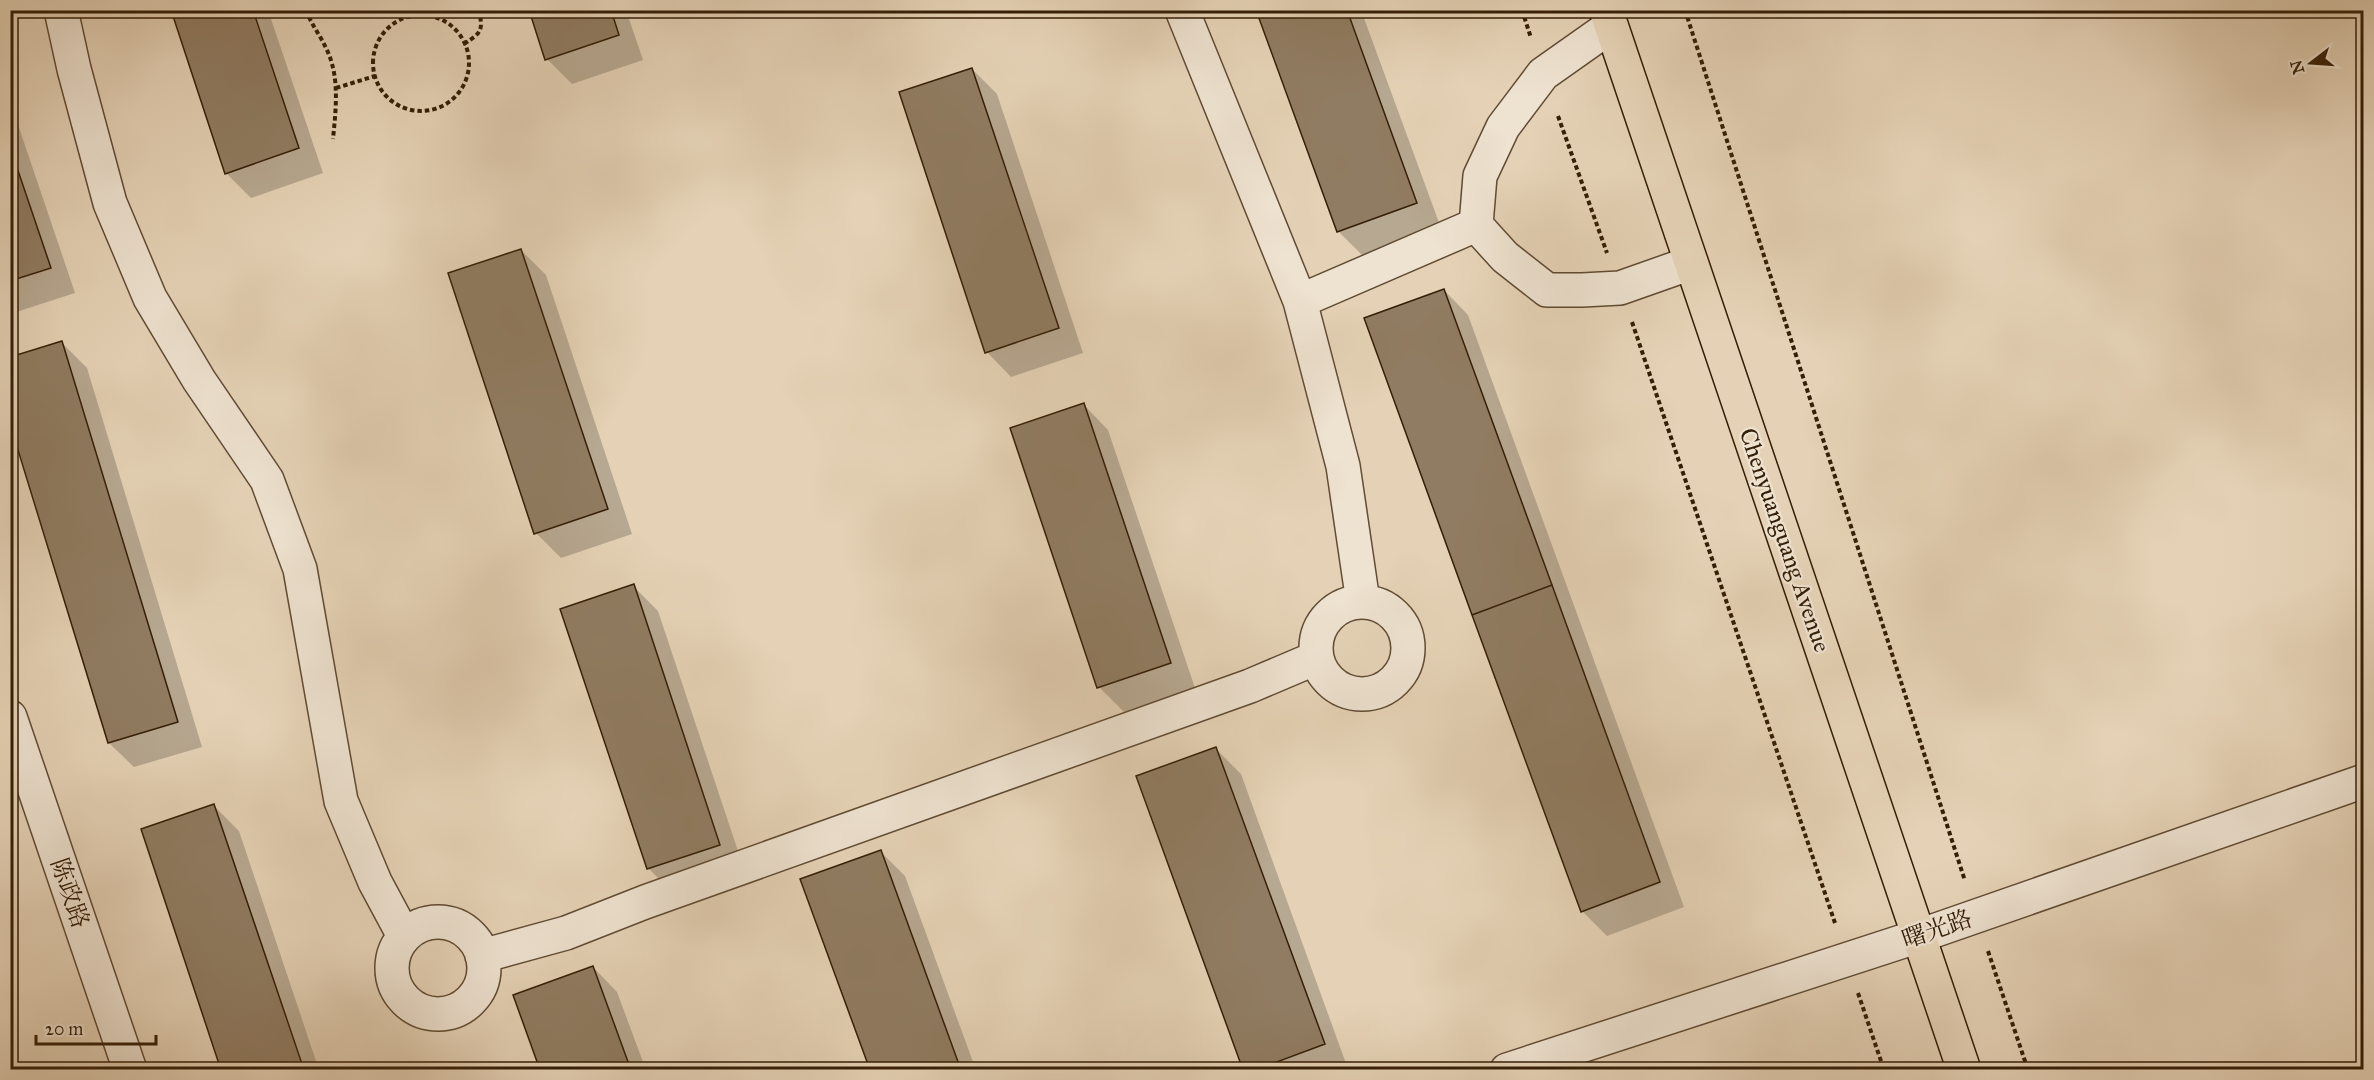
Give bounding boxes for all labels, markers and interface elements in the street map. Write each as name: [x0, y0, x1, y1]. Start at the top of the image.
north arrow: [2281, 33, 2341, 93]
text: N: [2286, 58, 2308, 77]
street label: Chenyuanguang Avenue: [1733, 424, 1837, 656]
street label: 陈政路: [44, 854, 96, 932]
street label: 曙光路: [1898, 903, 1976, 955]
scale bar: [36, 1008, 156, 1046]
text: 20 m: [45, 1018, 83, 1040]

